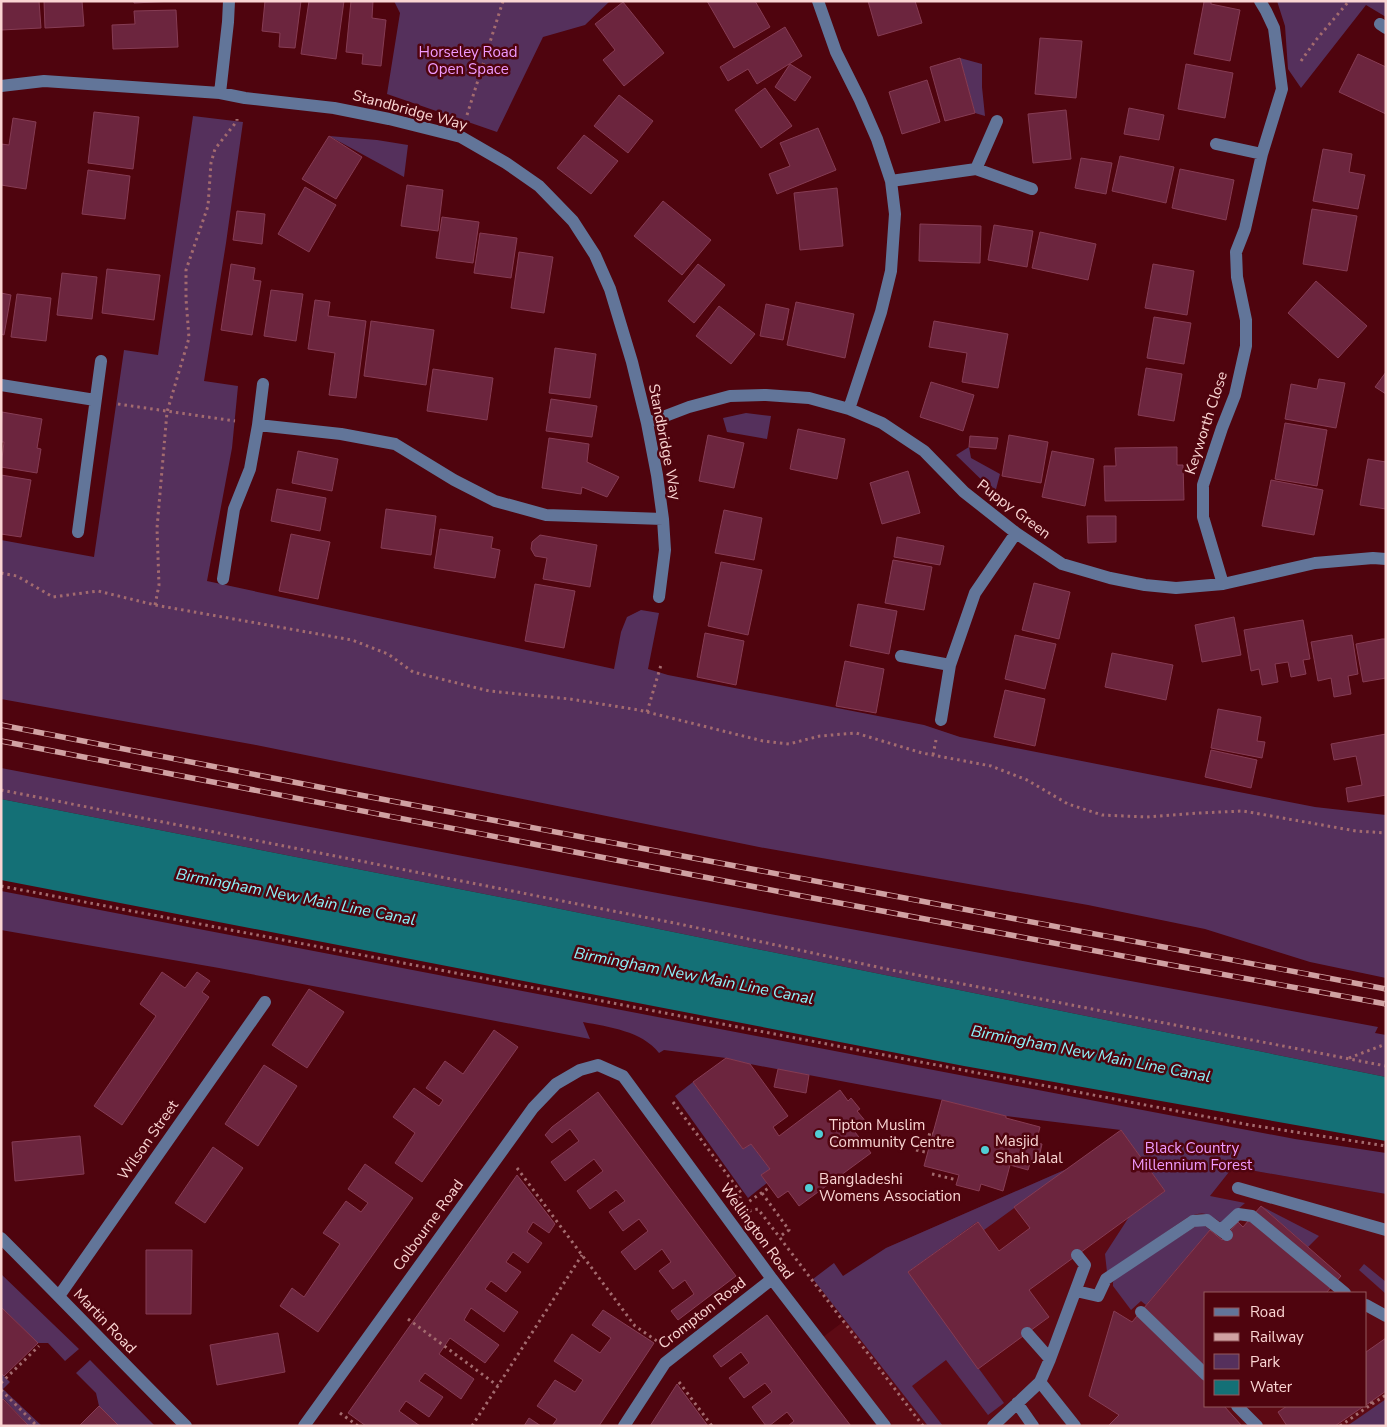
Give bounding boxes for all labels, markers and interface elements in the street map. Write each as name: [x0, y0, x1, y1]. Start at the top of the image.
park label: Horseley Road Open Space: [419, 42, 517, 79]
street label: Standbridge Way: [350, 85, 470, 135]
street label: Keyworth Close: [1180, 369, 1232, 477]
street label: Standbridge Way: [644, 382, 686, 502]
street label: Puppy Green: [973, 475, 1055, 543]
water label: Birmingham New Main Line Canal: [174, 863, 418, 931]
water label: Birmingham New Main Line Canal: [572, 942, 816, 1010]
water label: Birmingham New Main Line Canal: [969, 1020, 1213, 1088]
street label: Wilson Street: [113, 1095, 183, 1184]
place label: Tipton Muslim Community Centre: [829, 1115, 955, 1152]
marker: Tipton Muslim Community Centre: [813, 1128, 825, 1140]
place label: Masjid Shah Jalal: [995, 1131, 1063, 1168]
park label: Black Country Millennium Forest: [1132, 1138, 1253, 1175]
marker: Masjid Shah Jalal: [979, 1144, 991, 1156]
place label: Bangladeshi Womens Association: [819, 1169, 961, 1206]
street label: Colbourne Road: [388, 1175, 468, 1275]
street label: Wellington Road: [715, 1179, 799, 1283]
marker: Bangladeshi Womens Association: [803, 1182, 815, 1194]
street label: Crompton Road: [654, 1272, 750, 1354]
street label: Martin Road: [69, 1284, 141, 1358]
legend: [1204, 1292, 1367, 1407]
text: Road: [1250, 1302, 1285, 1322]
text: Railway: [1250, 1327, 1304, 1347]
text: Park: [1250, 1352, 1280, 1372]
text: Water: [1250, 1377, 1293, 1397]

